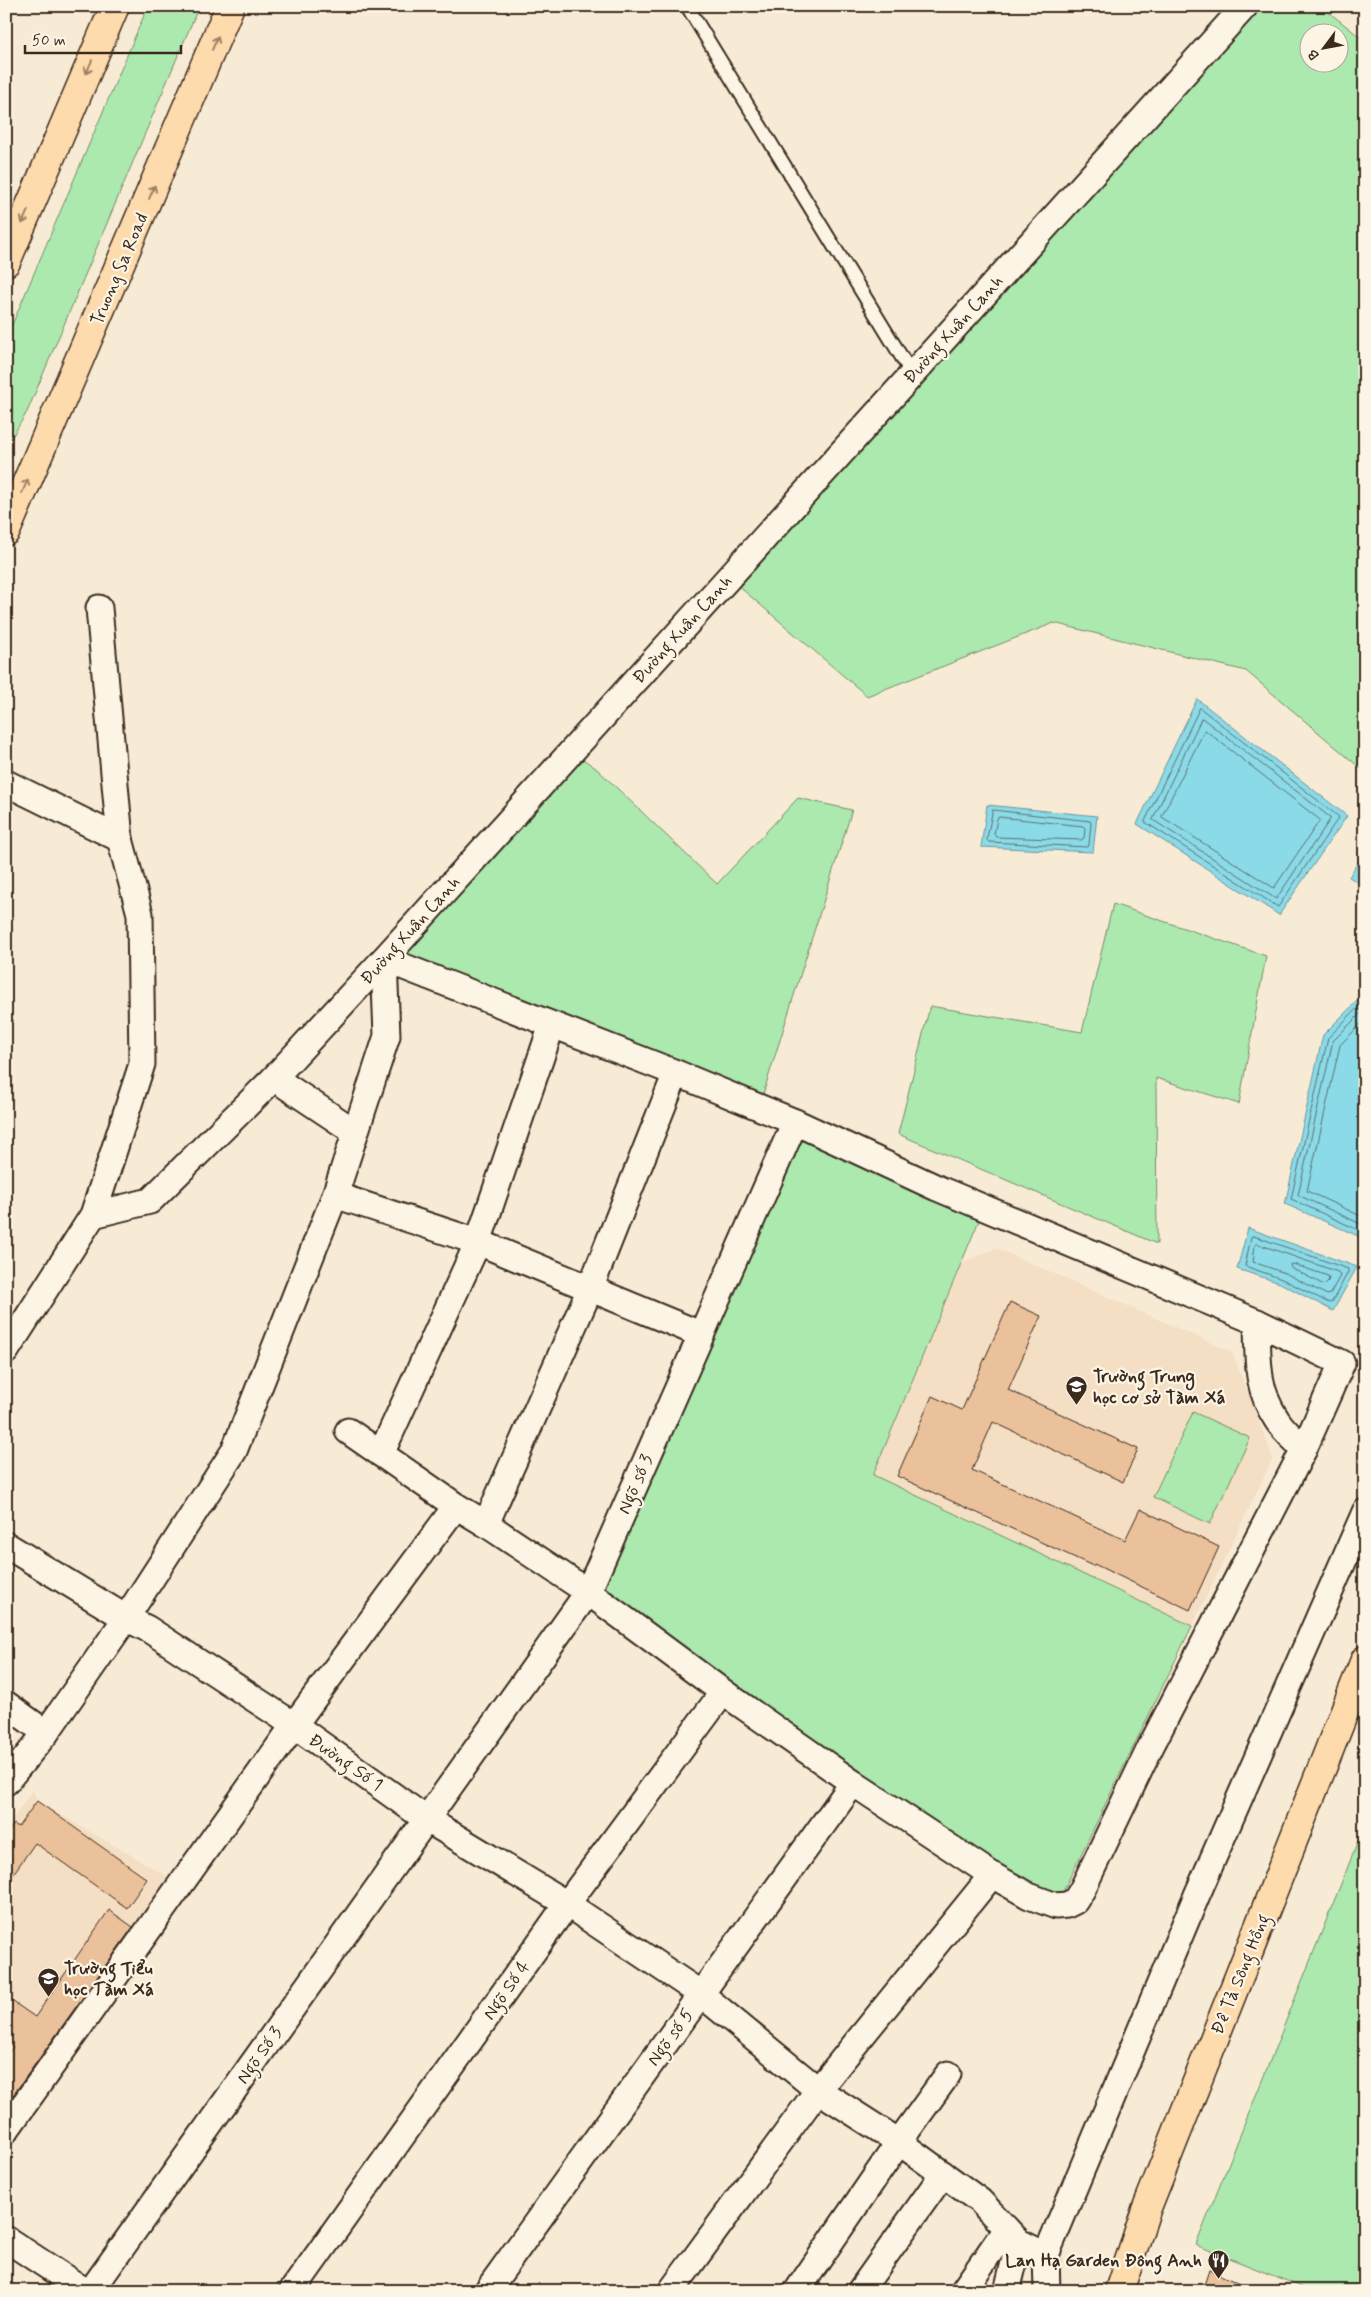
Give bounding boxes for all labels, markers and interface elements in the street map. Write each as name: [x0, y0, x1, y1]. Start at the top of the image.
scale bar: [25, 22, 181, 54]
north arrow: [1298, 22, 1348, 72]
text: 50 m: [32, 31, 66, 51]
one-way arrow: [211, 35, 220, 50]
text: B: [1304, 46, 1324, 63]
one-way arrow: [84, 59, 93, 74]
one-way arrow: [147, 185, 157, 200]
one-way arrow: [20, 209, 30, 224]
street label: Truong Sa Road: [85, 210, 154, 329]
street label: Đường Xuân Canh: [898, 270, 1011, 391]
one-way arrow: [21, 479, 31, 494]
street label: Đường Xuân Canh: [627, 570, 740, 691]
street label: Đường Xuân Canh: [355, 871, 468, 992]
place label: Trường Trung học cơ sở Tàm Xá: [1093, 1365, 1226, 1410]
school or university icon: Trường Trung học cơ sở Tàm Xá: [1065, 1374, 1089, 1405]
street label: Ngõ số 3: [613, 1451, 661, 1519]
street label: Đường Số 1: [302, 1728, 387, 1799]
street label: Đê Tả Sông Hồng: [1206, 1911, 1278, 2039]
street label: Ngõ Số 4: [478, 1956, 538, 2026]
place label: Trường Tiểu học Tàm Xá: [64, 1957, 154, 2002]
school or university icon: Trường Tiểu học Tàm Xá: [36, 1966, 60, 1997]
street label: Ngõ số 5: [642, 2004, 701, 2072]
street label: Ngõ Số 3: [231, 2022, 290, 2090]
restaurant icon: Lan Hạ Garden Đông Anh: [1206, 2248, 1230, 2279]
place label: Lan Hạ Garden Đông Anh: [1005, 2249, 1202, 2275]

